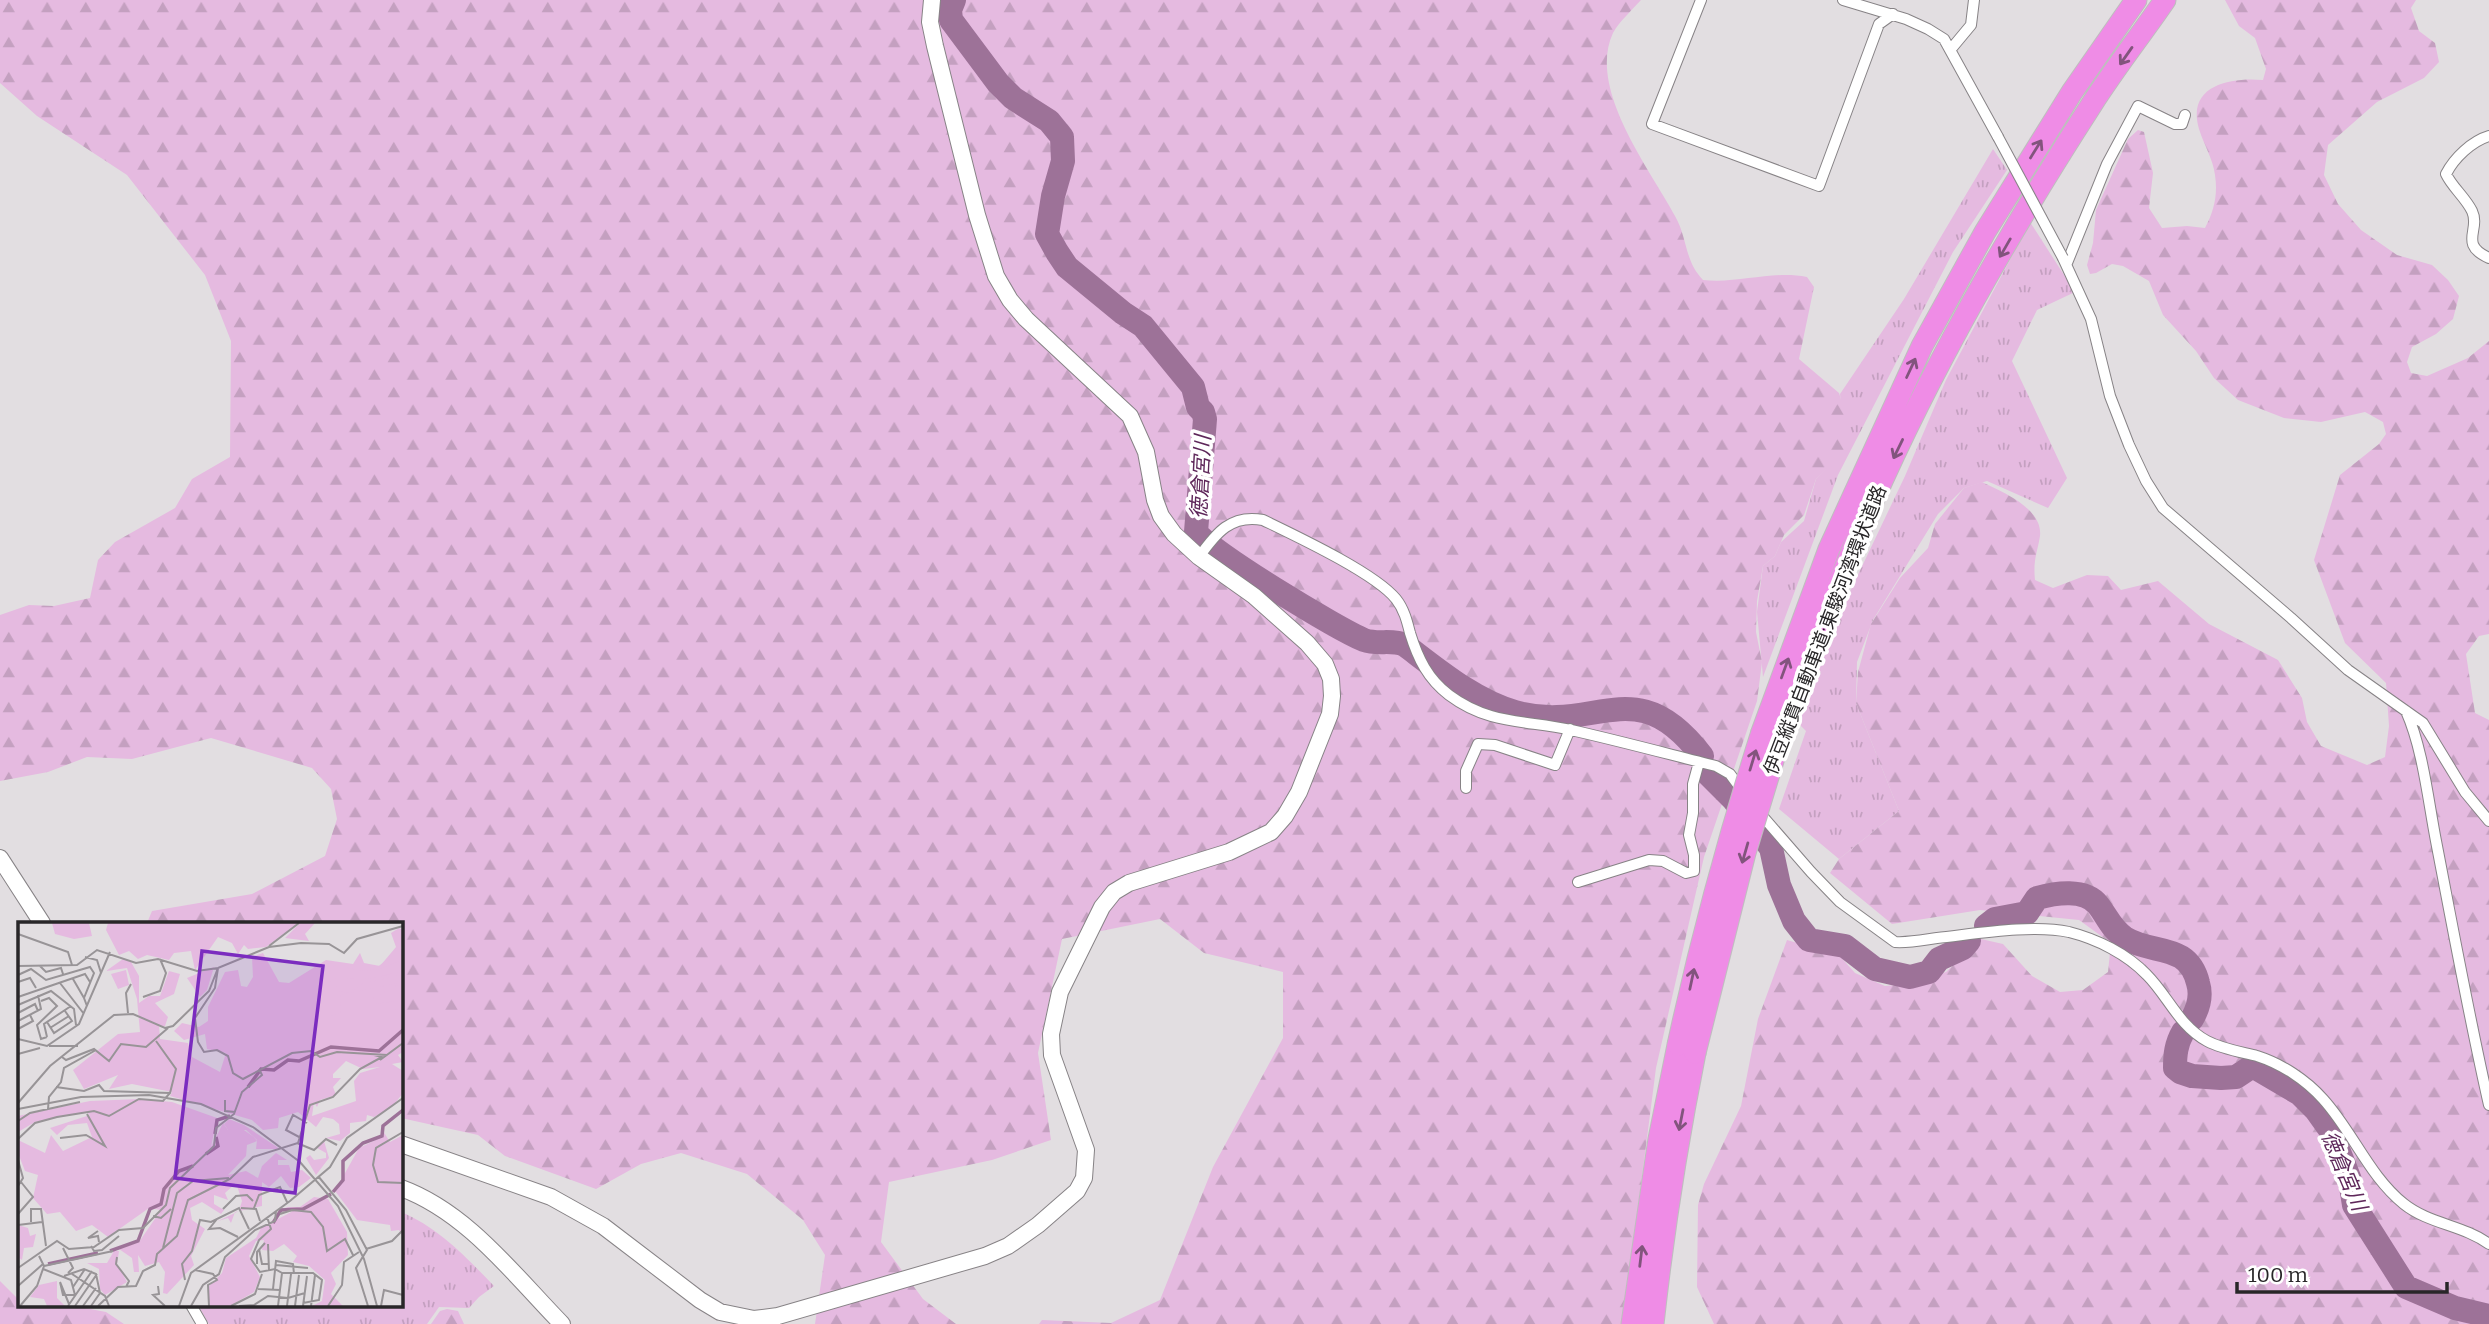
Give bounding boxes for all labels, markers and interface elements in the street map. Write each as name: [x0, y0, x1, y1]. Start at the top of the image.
one-way arrow: [2119, 46, 2133, 65]
one-way arrow: [2029, 140, 2043, 160]
one-way arrow: [1998, 237, 2011, 258]
one-way arrow: [1905, 358, 1919, 379]
water label: 徳倉宮川: [1186, 432, 1216, 520]
one-way arrow: [1890, 438, 1904, 459]
street label: 伊豆縦貫自動車道;東駿河湾環状道路: [1759, 482, 1891, 778]
one-way arrow: [1780, 658, 1793, 680]
one-way arrow: [1748, 749, 1761, 771]
one-way arrow: [1737, 842, 1750, 864]
inset map: [18, 922, 402, 1306]
one-way arrow: [1686, 968, 1700, 991]
one-way arrow: [1674, 1108, 1688, 1131]
water label: 徳倉宮川: [2316, 1127, 2373, 1217]
one-way arrow: [1634, 1245, 1647, 1268]
scale bar: [2237, 1250, 2447, 1294]
text: 100 m: [2248, 1262, 2308, 1288]

